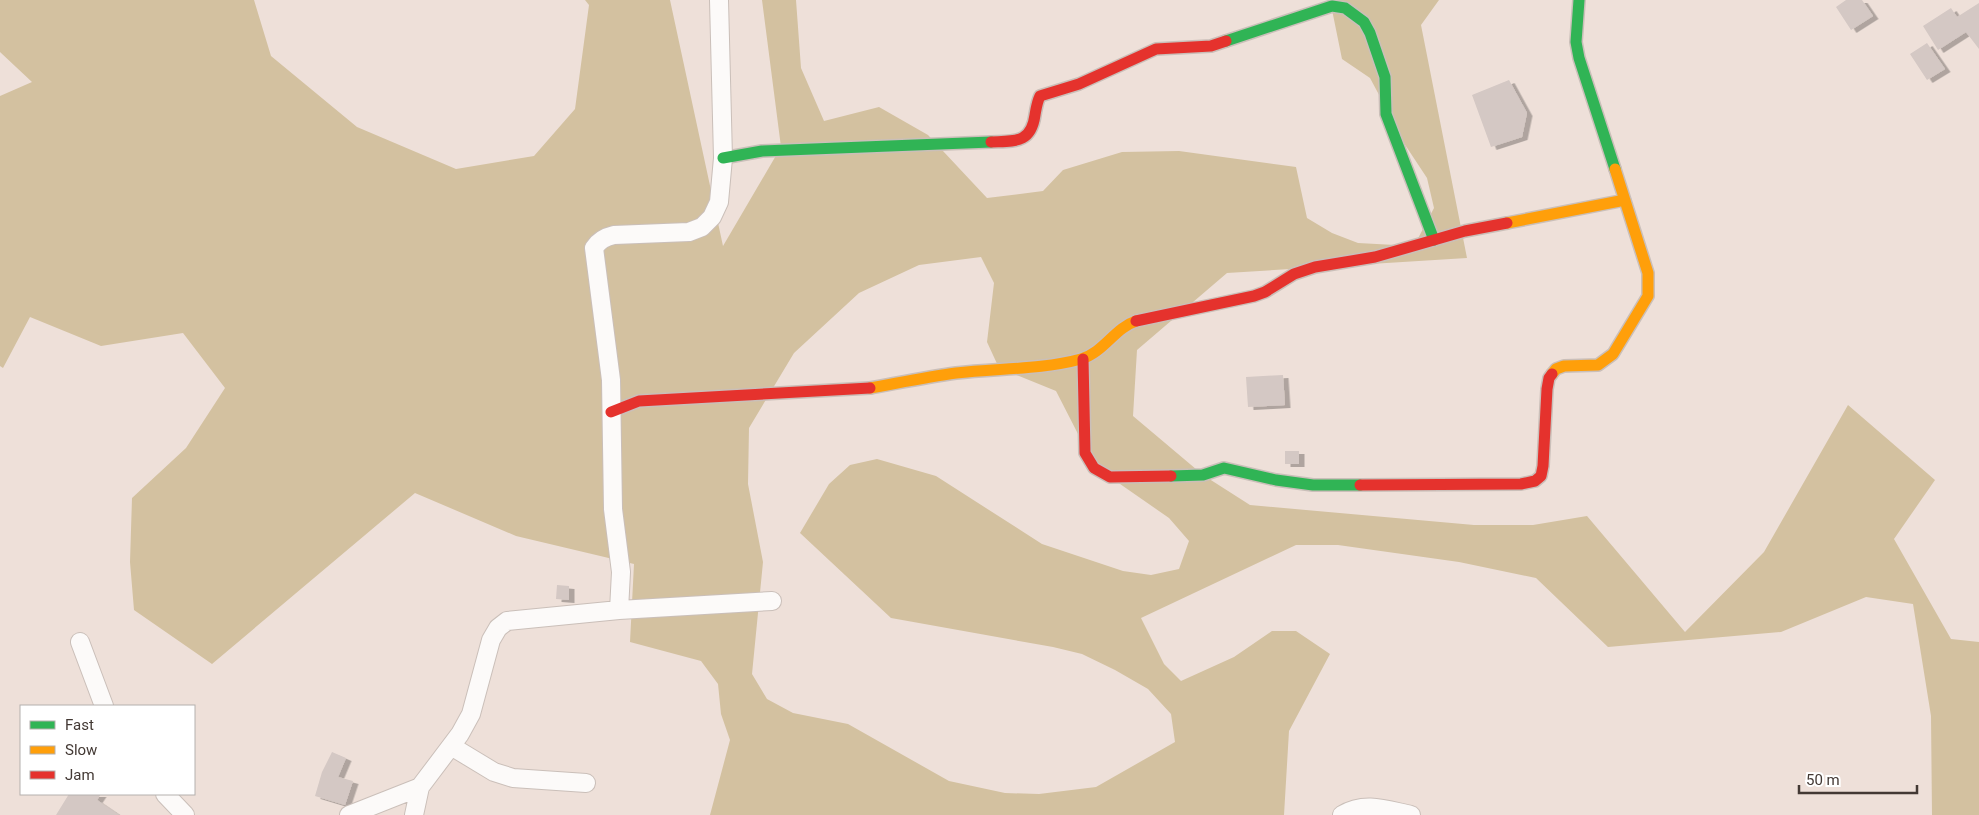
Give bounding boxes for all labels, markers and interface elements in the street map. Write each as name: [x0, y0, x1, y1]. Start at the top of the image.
legend: [20, 705, 195, 795]
text: Fast: [65, 716, 94, 734]
text: Slow: [65, 741, 97, 759]
scale bar: [1799, 762, 1916, 794]
text: Jam: [65, 766, 95, 784]
text: 50 m: [1806, 771, 1840, 789]

